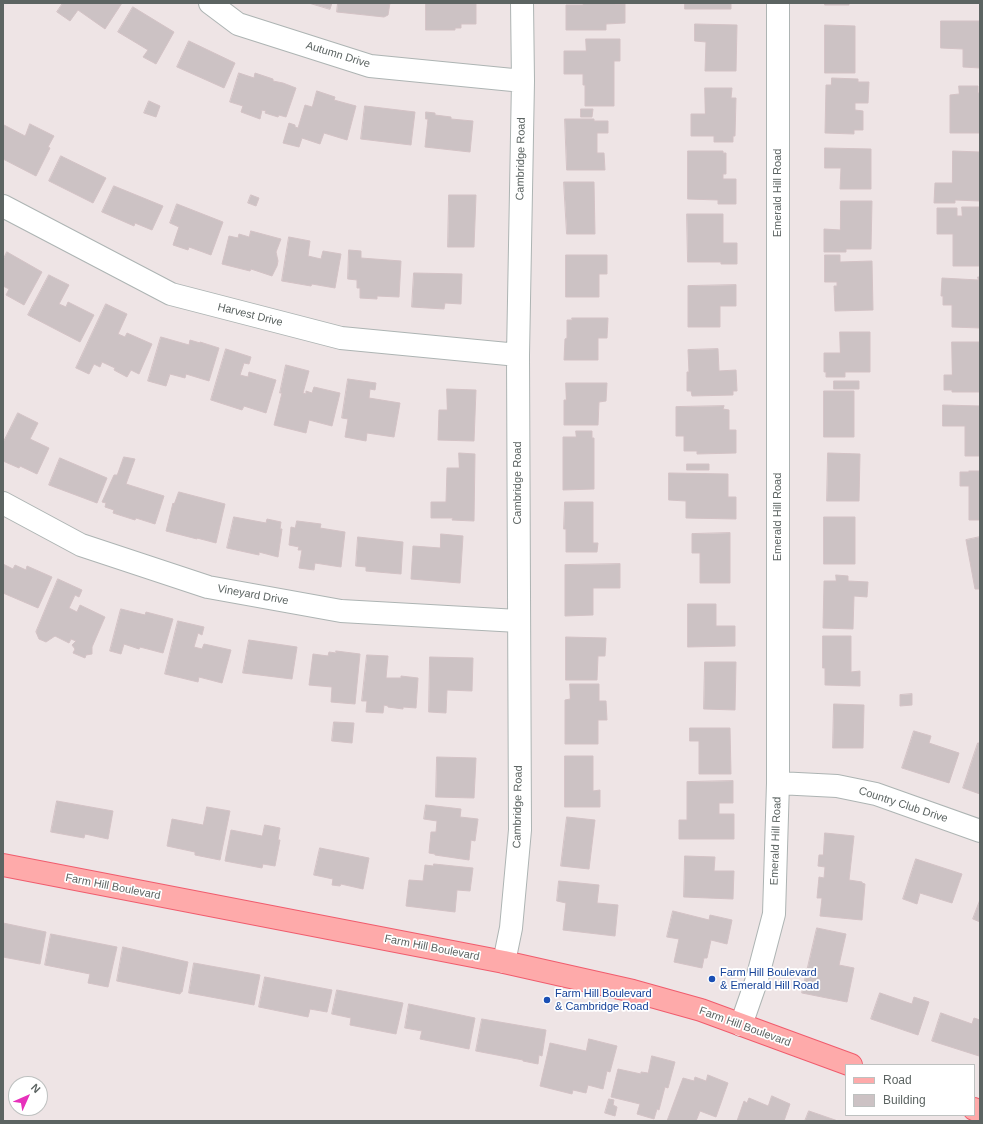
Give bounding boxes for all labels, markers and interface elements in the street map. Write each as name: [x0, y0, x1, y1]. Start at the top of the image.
street label: Autumn Drive: [304, 39, 372, 71]
street label: Cambridge Road: [514, 117, 528, 201]
street label: Emerald Hill Road: [771, 149, 785, 237]
street label: Harvest Drive: [216, 301, 284, 329]
street label: Cambridge Road: [511, 441, 525, 525]
street label: Emerald Hill Road: [771, 473, 785, 561]
street label: Vineyard Drive: [216, 582, 290, 608]
street label: Cambridge Road: [511, 765, 525, 849]
street label: Country Club Drive: [857, 784, 949, 826]
street label: Emerald Hill Road: [768, 796, 784, 886]
street label: Farm Hill Boulevard: [64, 871, 162, 903]
street label: Farm Hill Boulevard: [383, 932, 481, 964]
place label: Farm Hill Boulevard & Emerald Hill Road: [720, 966, 819, 992]
marker: Farm Hill Boulevard & Emerald Hill Road: [707, 974, 717, 984]
place label: Farm Hill Boulevard & Cambridge Road: [555, 987, 652, 1013]
marker: Farm Hill Boulevard & Cambridge Road: [542, 995, 552, 1005]
street label: Farm Hill Boulevard: [697, 1004, 793, 1050]
legend: [845, 1064, 975, 1116]
text: Road: [883, 1073, 912, 1087]
north arrow: [8, 1076, 48, 1116]
text: N: [29, 1081, 43, 1095]
text: Building: [883, 1093, 926, 1107]

